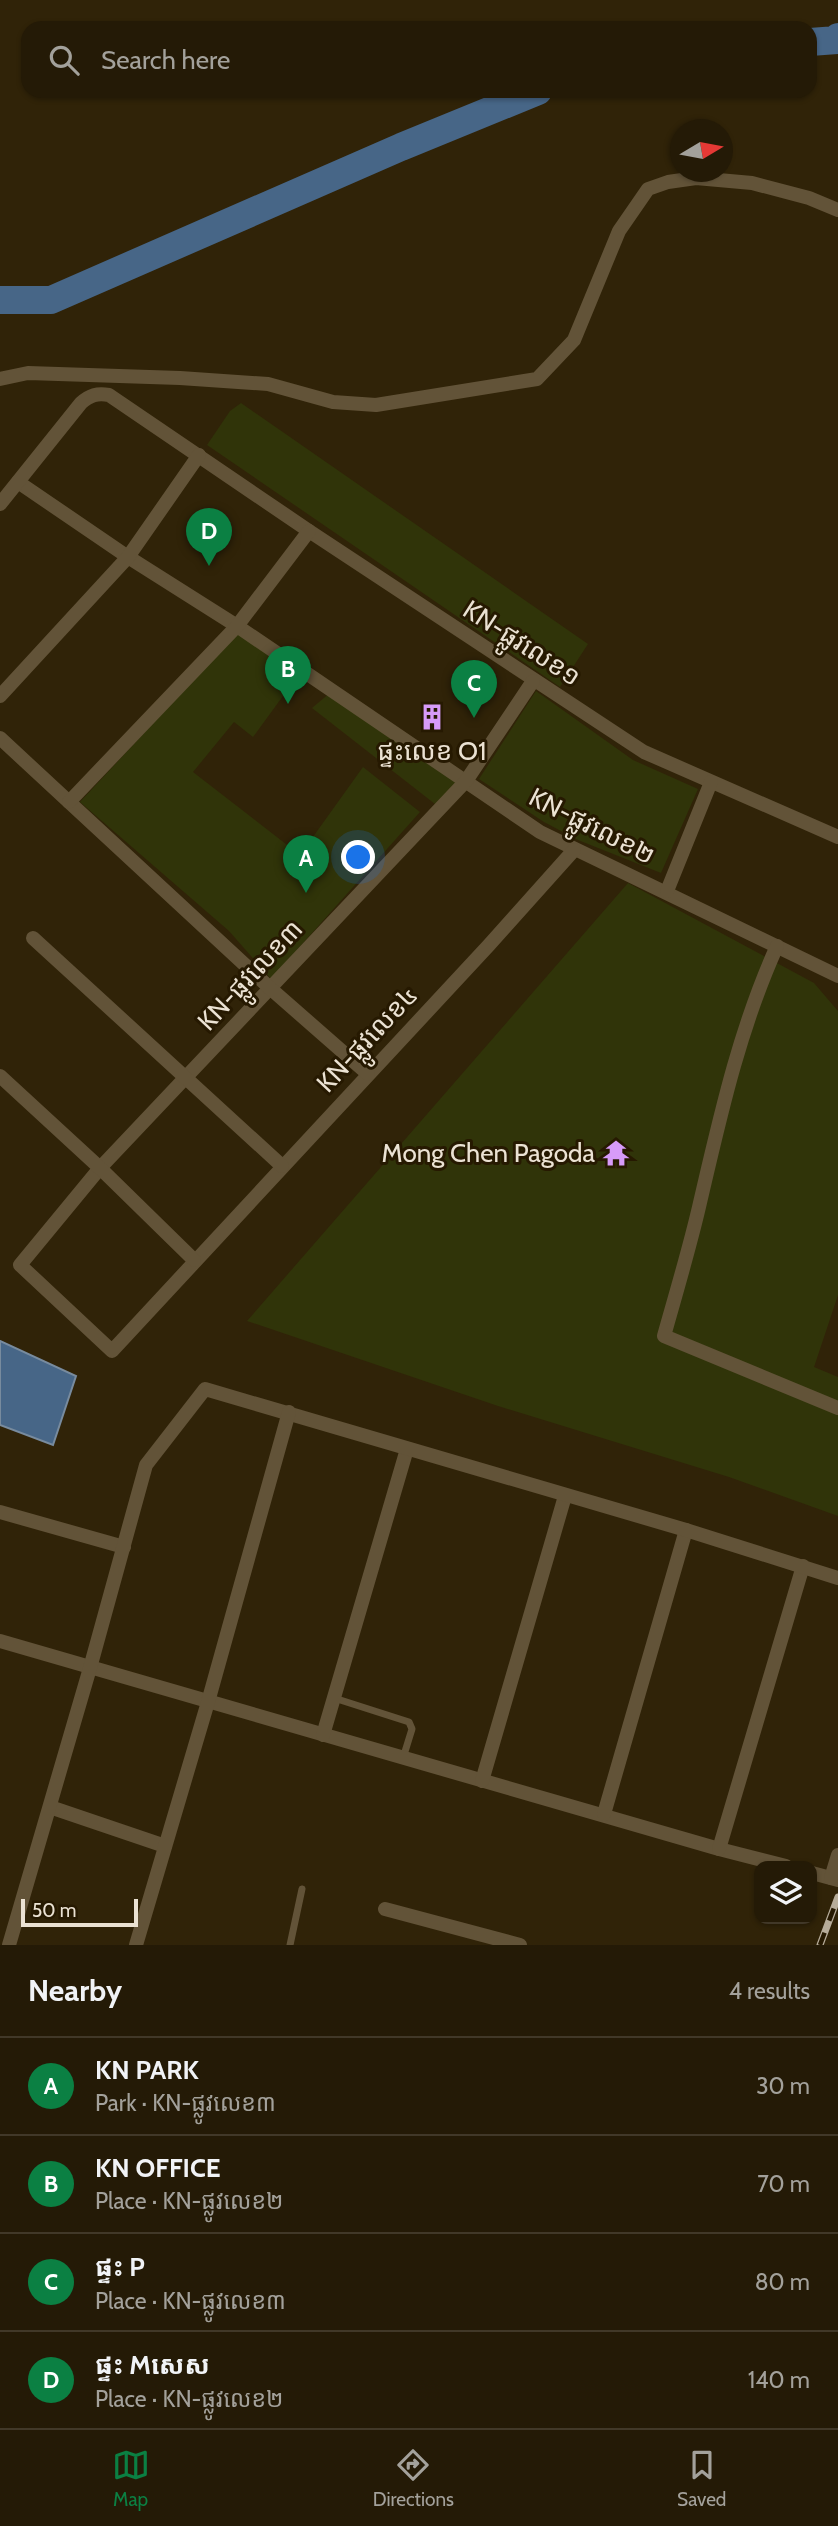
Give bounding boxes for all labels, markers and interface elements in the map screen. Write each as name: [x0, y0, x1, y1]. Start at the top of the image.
search box: [21, 21, 817, 98]
icon: search: [45, 41, 83, 79]
text: Search here: [101, 44, 230, 76]
north arrow: [670, 119, 733, 182]
pin: D: [186, 508, 232, 566]
street label: KN-ផ្លូវលេខ១: [453, 593, 587, 699]
pin: B: [265, 646, 311, 704]
pin: C: [451, 660, 497, 718]
building icon: ផ្ទះលេខ O1: [417, 702, 447, 732]
place label: ផ្ទះលេខ O1: [377, 735, 487, 768]
street label: KN-ផ្លូវលេខ២: [520, 781, 660, 878]
pin: A: [283, 835, 329, 893]
your location: [341, 840, 375, 874]
street label: KN-ផ្លូវលេខ៣: [191, 913, 315, 1042]
street label: KN-ផ្លូវលេខ៤: [310, 979, 430, 1104]
place label: Mong Chen Pagoda: [382, 1137, 596, 1169]
temple icon: Mong Chen Pagoda: [601, 1138, 631, 1168]
map controls: [754, 1861, 817, 1924]
button: layers: [754, 1861, 817, 1924]
scale bar: [21, 1896, 138, 1928]
text: 50 m: [32, 1899, 76, 1922]
text: Nearby: [28, 1972, 122, 2009]
text: 4 results: [729, 1977, 810, 2005]
text: KN PARK: [95, 2054, 199, 2086]
text: A: [44, 2072, 58, 2100]
text: 30 m: [756, 2072, 810, 2100]
text: Park · KN-ផ្លូវលេខ៣: [95, 2089, 276, 2117]
text: KN OFFICE: [95, 2152, 221, 2184]
text: B: [44, 2170, 58, 2198]
text: 70 m: [757, 2170, 810, 2198]
text: Place · KN-ផ្លូវលេខ២: [95, 2187, 283, 2215]
text: ផ្ទះ P: [95, 2251, 145, 2283]
text: C: [44, 2268, 58, 2296]
text: 80 m: [755, 2268, 810, 2296]
text: Place · KN-ផ្លូវលេខ៣: [95, 2287, 286, 2315]
text: ផ្ទះ Mសេស: [95, 2349, 210, 2381]
text: D: [43, 2366, 59, 2394]
text: 140 m: [748, 2366, 810, 2394]
text: Place · KN-ផ្លូវលេខ២: [95, 2385, 283, 2413]
tab: Map: [112, 2446, 150, 2511]
tab: Directions: [373, 2446, 454, 2511]
tab: Saved: [677, 2446, 726, 2511]

